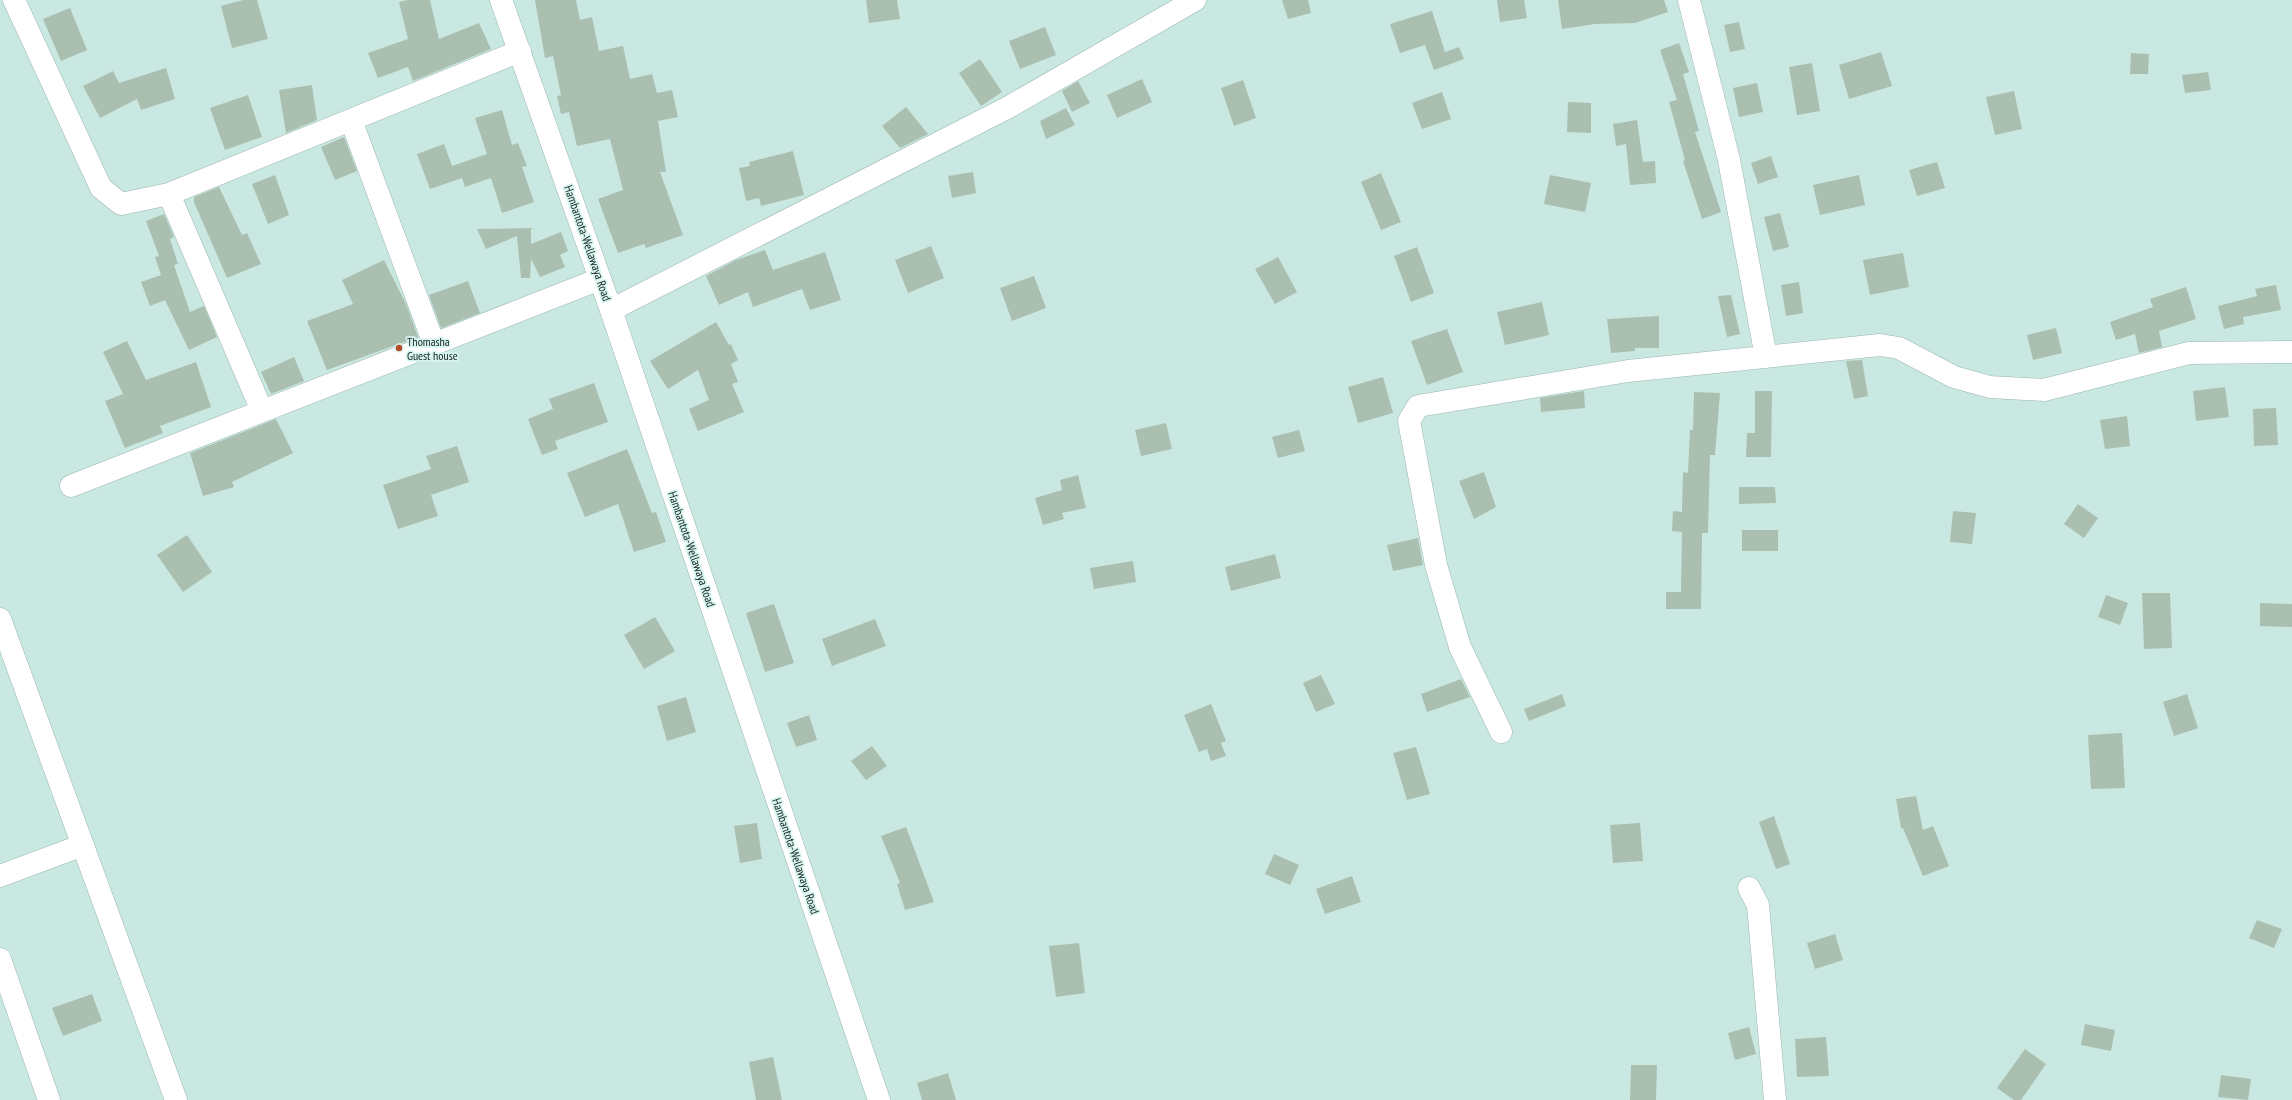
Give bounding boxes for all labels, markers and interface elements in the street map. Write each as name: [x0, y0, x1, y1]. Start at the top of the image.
street label: Hambantota-Wellawaya Road: [561, 183, 615, 303]
place label: Thomasha Guest house: [407, 334, 458, 363]
marker: Thomasha Guest house: [394, 343, 404, 353]
street label: Hambantota-Wellawaya Road: [665, 489, 719, 609]
street label: Hambantota-Wellawaya Road: [769, 796, 823, 916]

